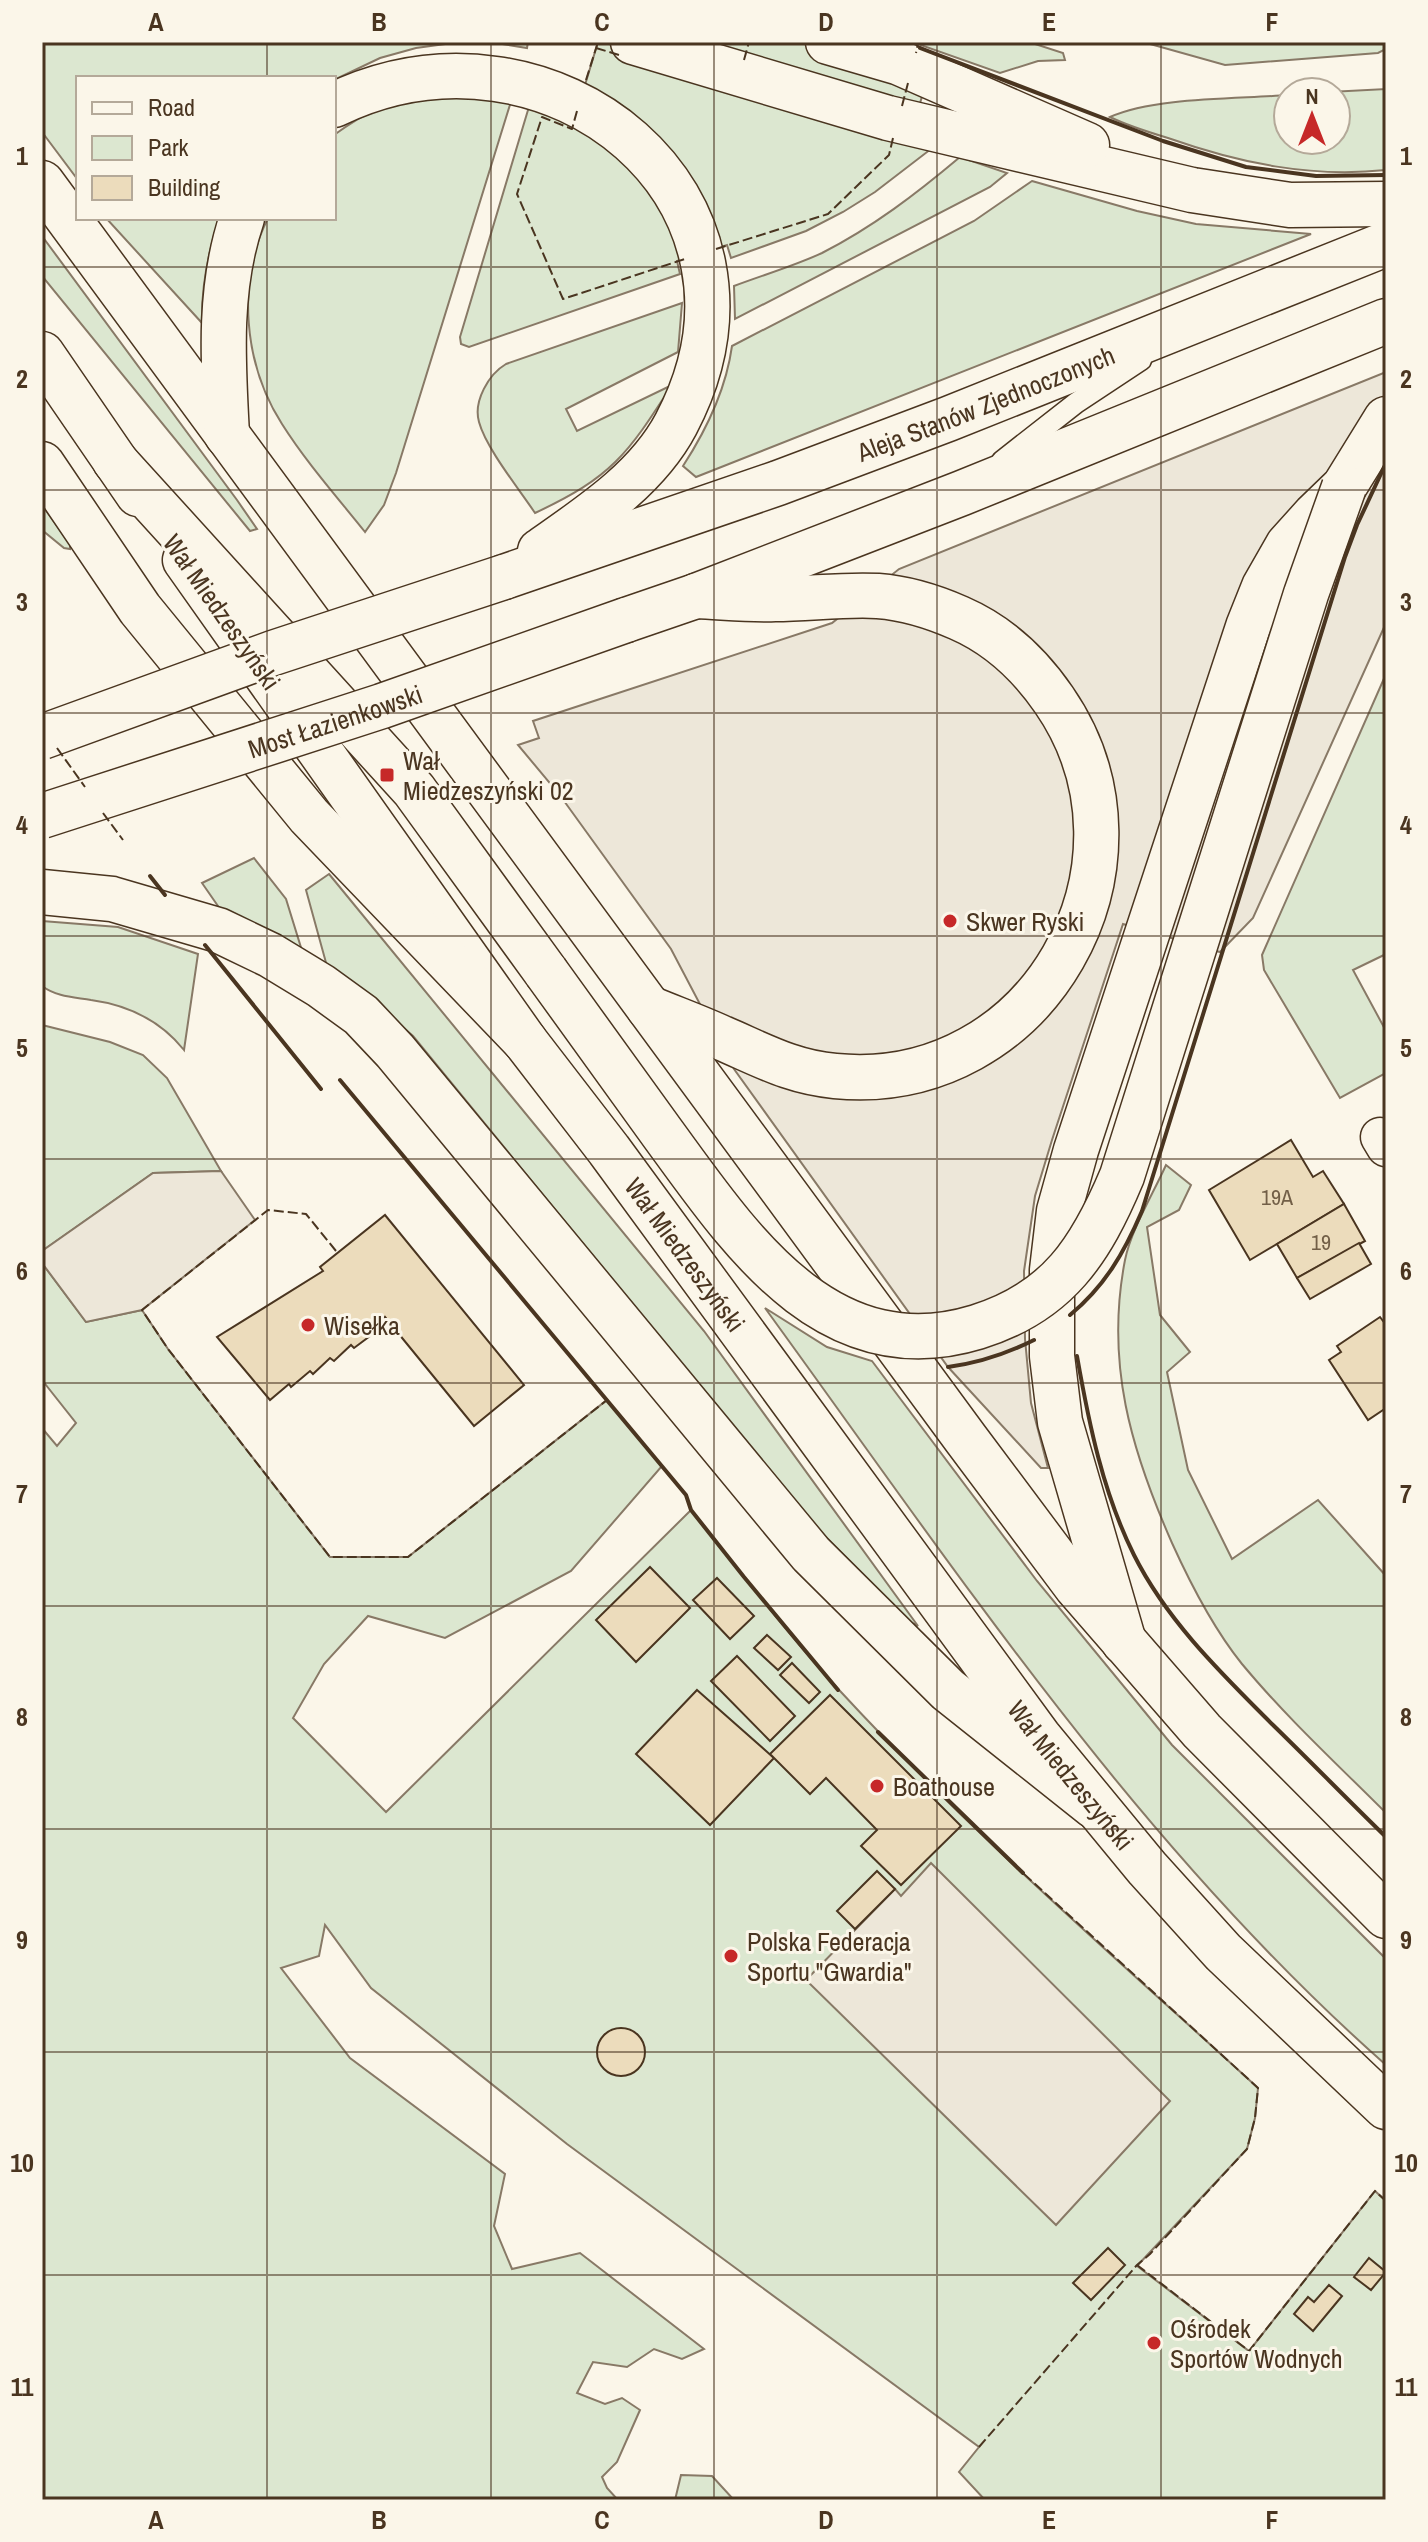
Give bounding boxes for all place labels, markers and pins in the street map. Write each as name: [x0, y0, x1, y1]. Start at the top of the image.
place label: Wał Miedzeszyński 02: [403, 743, 574, 808]
marker: Wał Miedzeszyński 02: [378, 766, 396, 784]
place label: Skwer Ryski: [966, 904, 1084, 939]
marker: Skwer Ryski: [941, 912, 959, 930]
place label: Wisełka: [324, 1308, 400, 1343]
marker: Wisełka: [299, 1316, 317, 1334]
place label: Boathouse: [893, 1769, 995, 1804]
marker: Boathouse: [868, 1777, 886, 1795]
place label: Polska Federacja Sportu "Gwardia": [747, 1924, 911, 1989]
marker: Polska Federacja Sportu "Gwardia": [722, 1947, 740, 1965]
place label: Ośrodek Sportów Wodnych: [1170, 2311, 1343, 2376]
marker: Ośrodek Sportów Wodnych: [1145, 2334, 1163, 2352]

